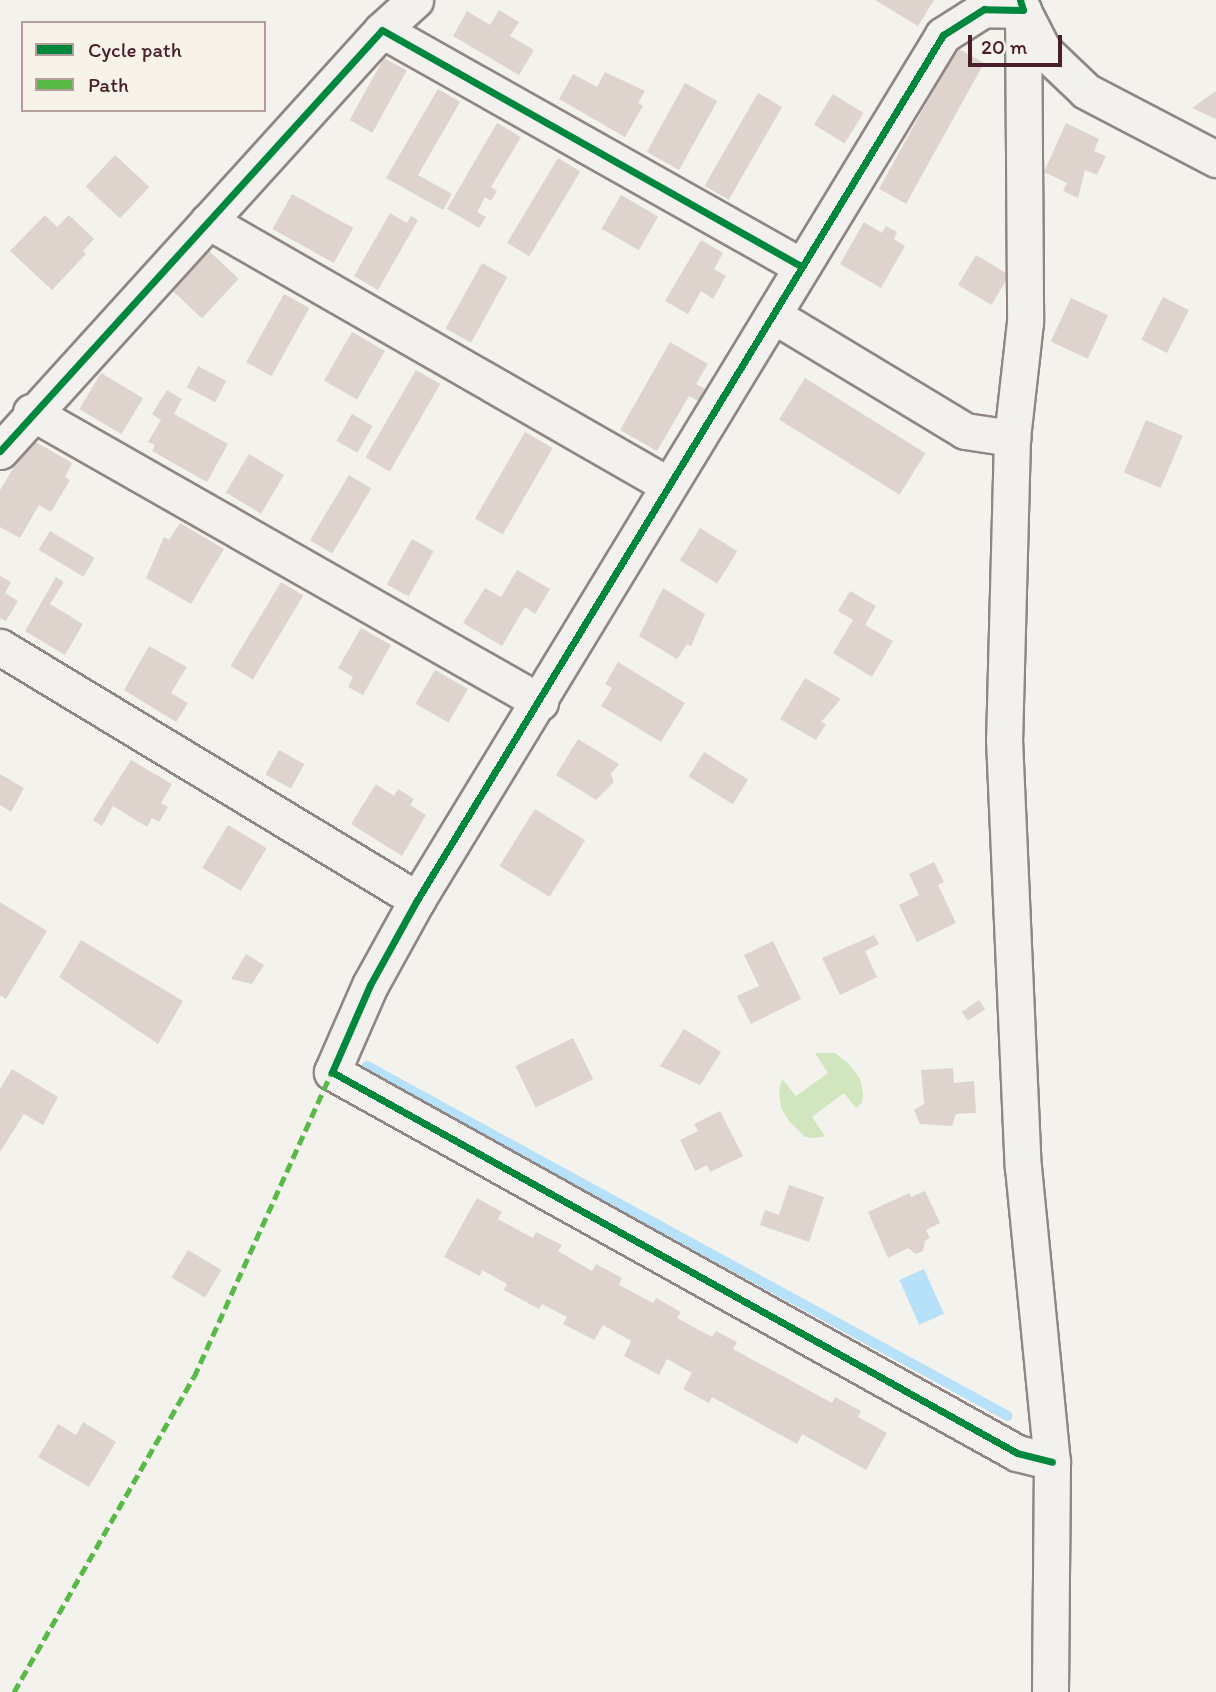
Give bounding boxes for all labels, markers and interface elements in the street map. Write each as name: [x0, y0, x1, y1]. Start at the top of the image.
legend: [21, 21, 266, 112]
scale bar: [971, 21, 1066, 65]
text: 20 m: [981, 34, 1027, 59]
text: Cycle path: [88, 37, 182, 62]
text: Path: [88, 72, 129, 97]

